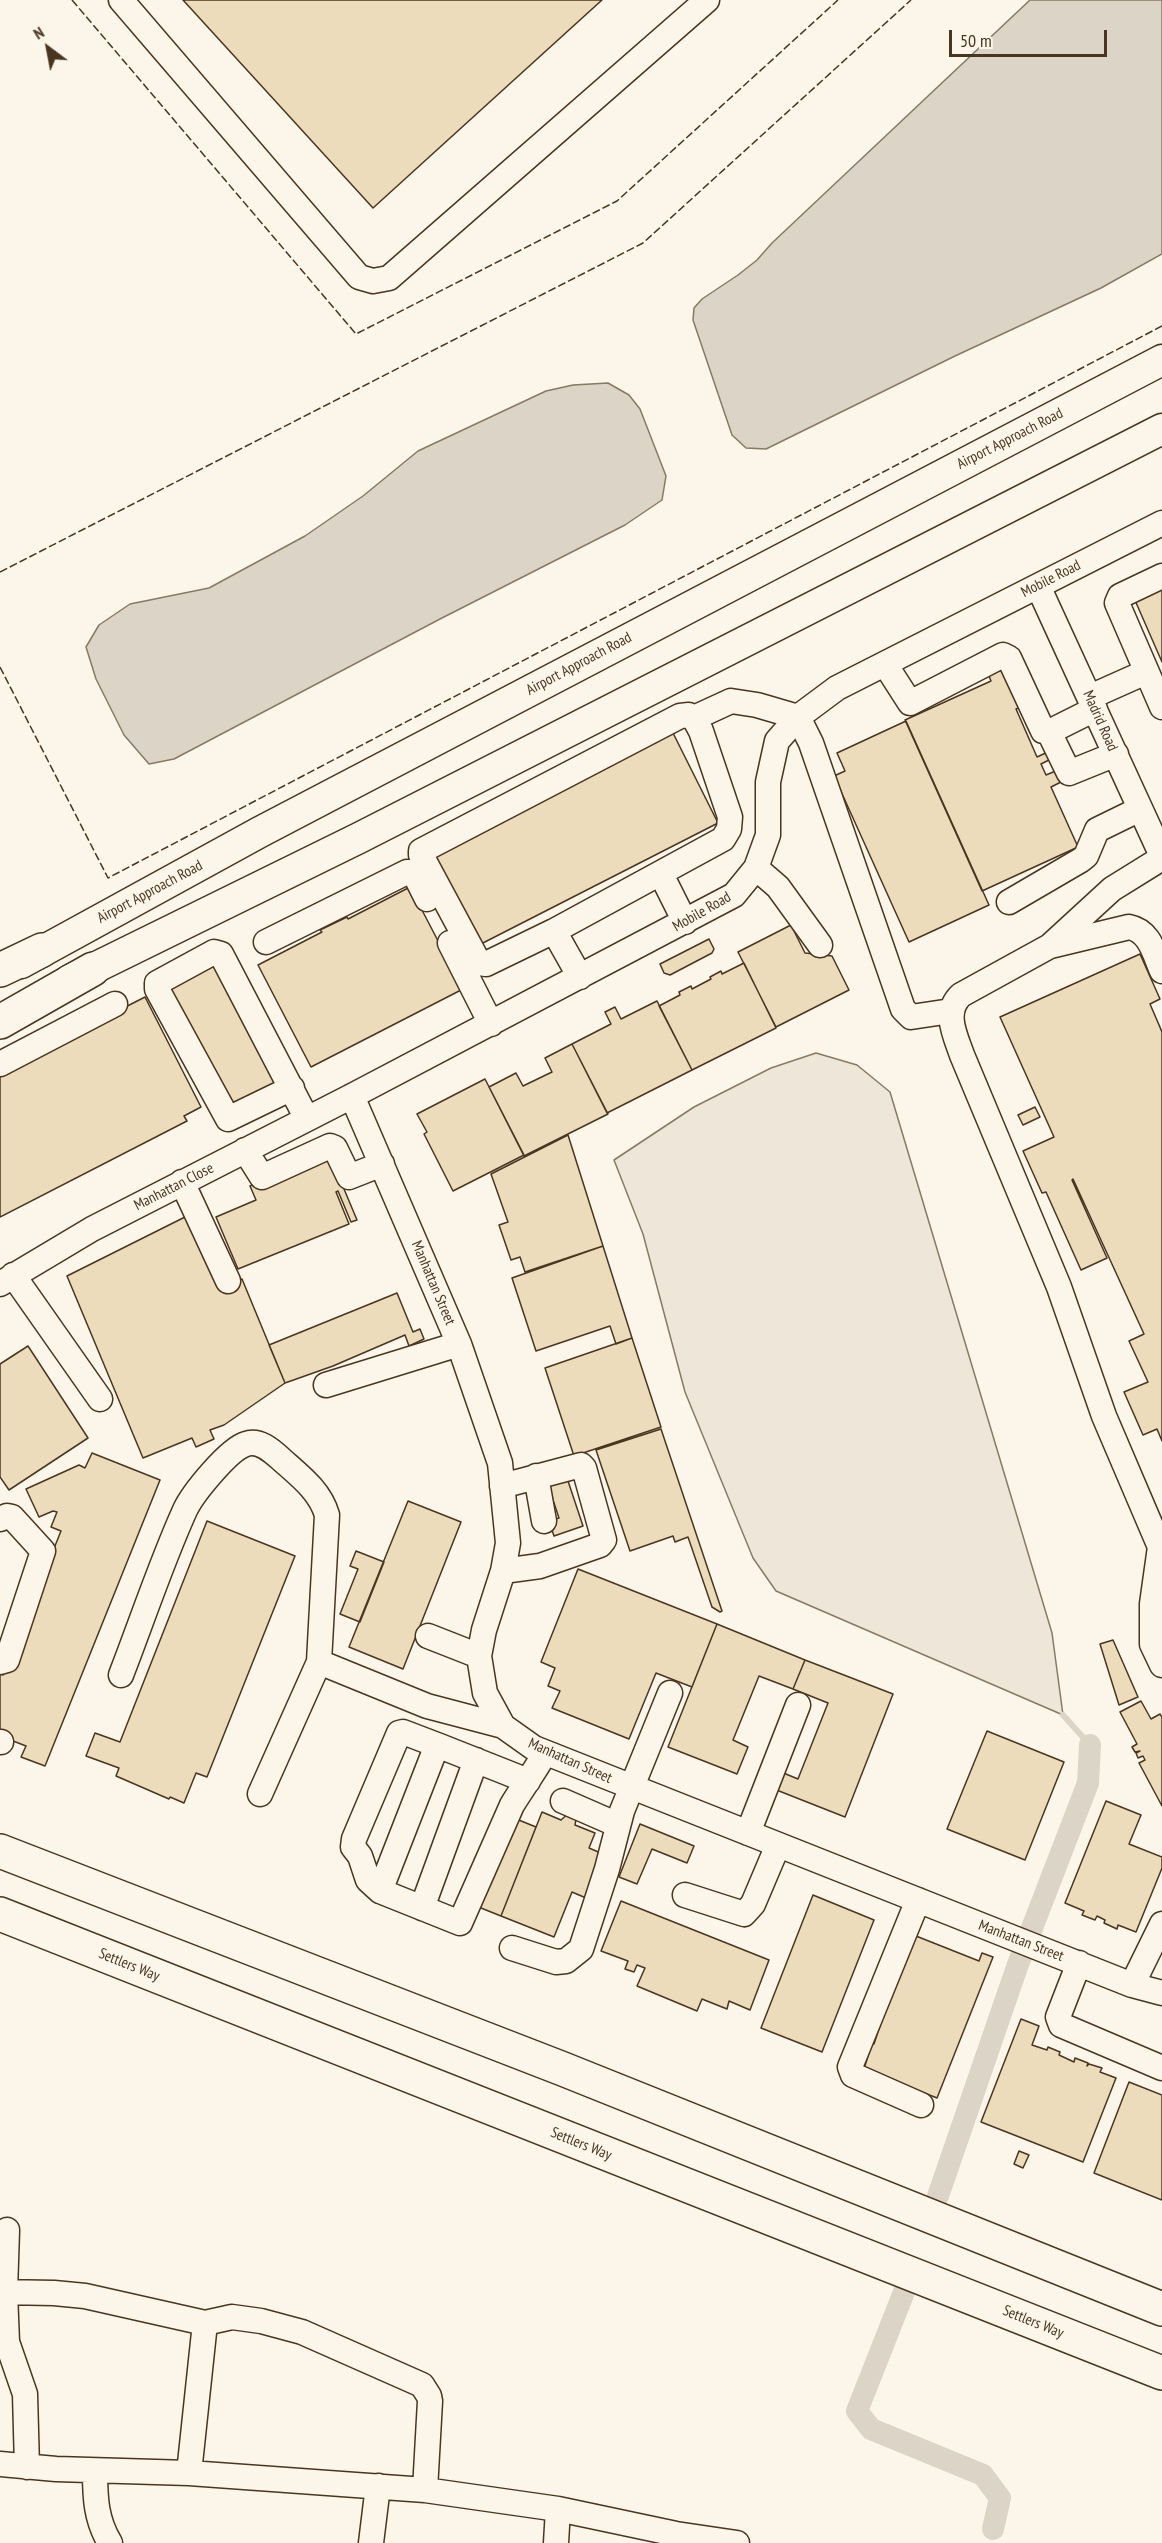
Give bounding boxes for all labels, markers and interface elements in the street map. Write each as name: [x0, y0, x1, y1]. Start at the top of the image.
north arrow: [18, 18, 78, 78]
scale bar: [952, 18, 1110, 56]
text: N: [29, 22, 47, 44]
text: 50 m: [960, 29, 992, 52]
street label: Airport Approach Road: [954, 404, 1066, 474]
street label: Mobile Road: [1018, 556, 1084, 602]
street label: Airport Approach Road: [523, 629, 635, 699]
street label: Madrid Road: [1079, 688, 1121, 754]
street label: Airport Approach Road: [94, 857, 206, 927]
street label: Mobile Road: [670, 888, 734, 936]
street label: Manhattan Close: [131, 1159, 217, 1215]
street label: Manhattan Street: [407, 1238, 459, 1328]
street label: Manhattan Street: [525, 1735, 615, 1787]
street label: Manhattan Street: [976, 1917, 1066, 1965]
street label: Settlers Way: [96, 1945, 162, 1985]
street label: Settlers Way: [548, 2124, 614, 2164]
street label: Settlers Way: [1000, 2302, 1066, 2342]

